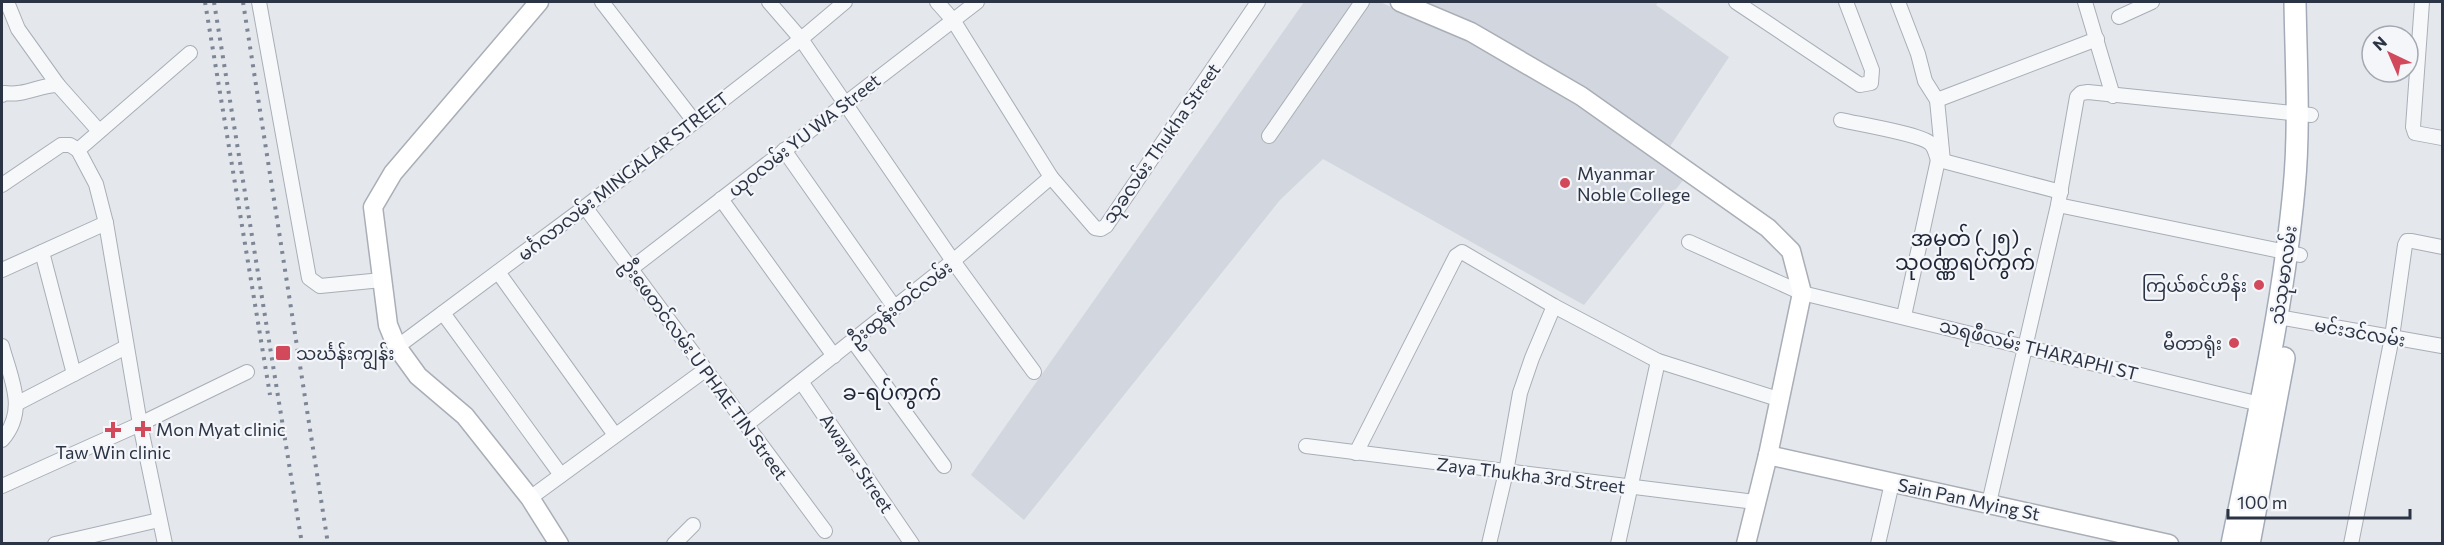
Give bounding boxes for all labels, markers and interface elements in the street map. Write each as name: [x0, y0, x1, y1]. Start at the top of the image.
north arrow: [2360, 24, 2420, 84]
text: N: [2368, 32, 2390, 54]
street label: သုခလမ်း Thukha Street: [1097, 58, 1229, 230]
street label: ယုဝလမ်း YU WA Street: [723, 68, 887, 205]
street label: မင်္ဂလာလမ်း MINGALAR STREET: [513, 86, 733, 265]
place label: Myanmar Noble College: [1577, 162, 1690, 205]
marker: Myanmar Noble College: [1558, 176, 1572, 190]
district label: အမှတ် (၂၅) သုဝဏ္ဏရပ်ကွက်: [1895, 223, 2035, 280]
street label: သံသုမာလမ်း: [2264, 224, 2306, 327]
street label: ဦးဖေတင်လမ်း U PHAE TIN Street: [613, 254, 793, 487]
street label: ဦးထွန်းတင်လမ်း: [843, 255, 959, 354]
place label: ကြယ်စင်ဟိန်း: [2142, 272, 2247, 301]
marker: ကြယ်စင်ဟိန်း: [2252, 278, 2266, 292]
street label: သရဖီလမ်း THARAPHI ST: [1936, 312, 2141, 389]
street label: မင်းဒင်လမ်း: [2313, 312, 2407, 351]
place label: မီတာရုံး: [2163, 330, 2222, 359]
marker: မီတာရုံး: [2227, 336, 2241, 350]
place label: သင်္ဃန်းကျွန်း: [296, 341, 394, 371]
marker: သင်္ဃန်းကျွန်း: [274, 344, 292, 362]
district label: ခ-ရပ်ကွက်: [843, 377, 941, 410]
street label: Awayar Street: [816, 409, 898, 517]
place label: Mon Myat clinic: [156, 418, 286, 440]
marker: Mon Myat clinic: [134, 420, 152, 438]
marker: Taw Win clinic: [104, 421, 122, 439]
place label: Taw Win clinic: [55, 441, 171, 463]
street label: Zaya Thukha 3rd Street: [1435, 453, 1627, 497]
street label: Sain Pan Mying St: [1896, 473, 2042, 525]
scale bar: [2228, 482, 2410, 520]
text: 100 m: [2237, 491, 2287, 513]

